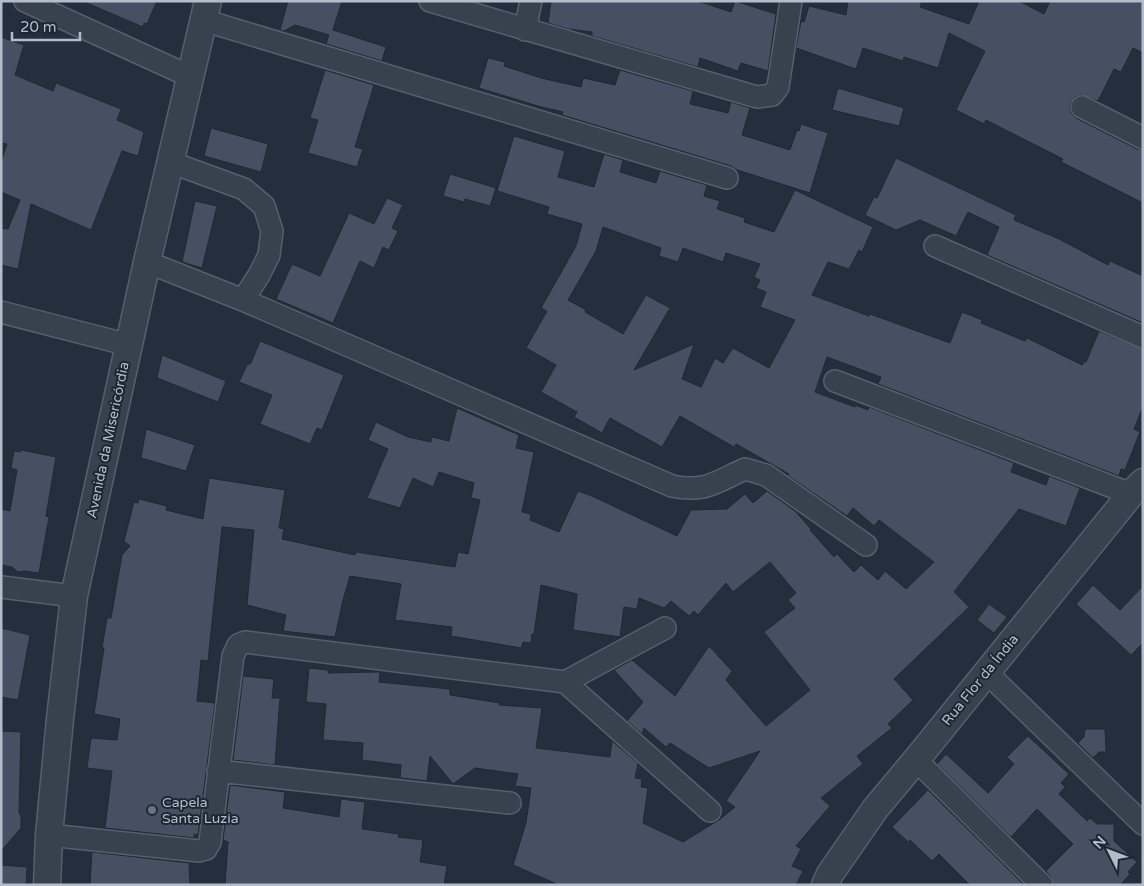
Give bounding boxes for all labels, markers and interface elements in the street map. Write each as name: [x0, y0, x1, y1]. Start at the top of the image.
scale bar: [12, 10, 80, 42]
text: 20 m: [20, 18, 57, 36]
street label: Avenida da Misericórdia: [83, 360, 133, 520]
street label: Rua Flor da Índia: [938, 631, 1022, 729]
place label: Capela Santa Luzia: [162, 794, 239, 827]
marker: Capela Santa Luzia: [146, 804, 158, 816]
north arrow: [1084, 826, 1134, 876]
text: N: [1090, 833, 1110, 853]

